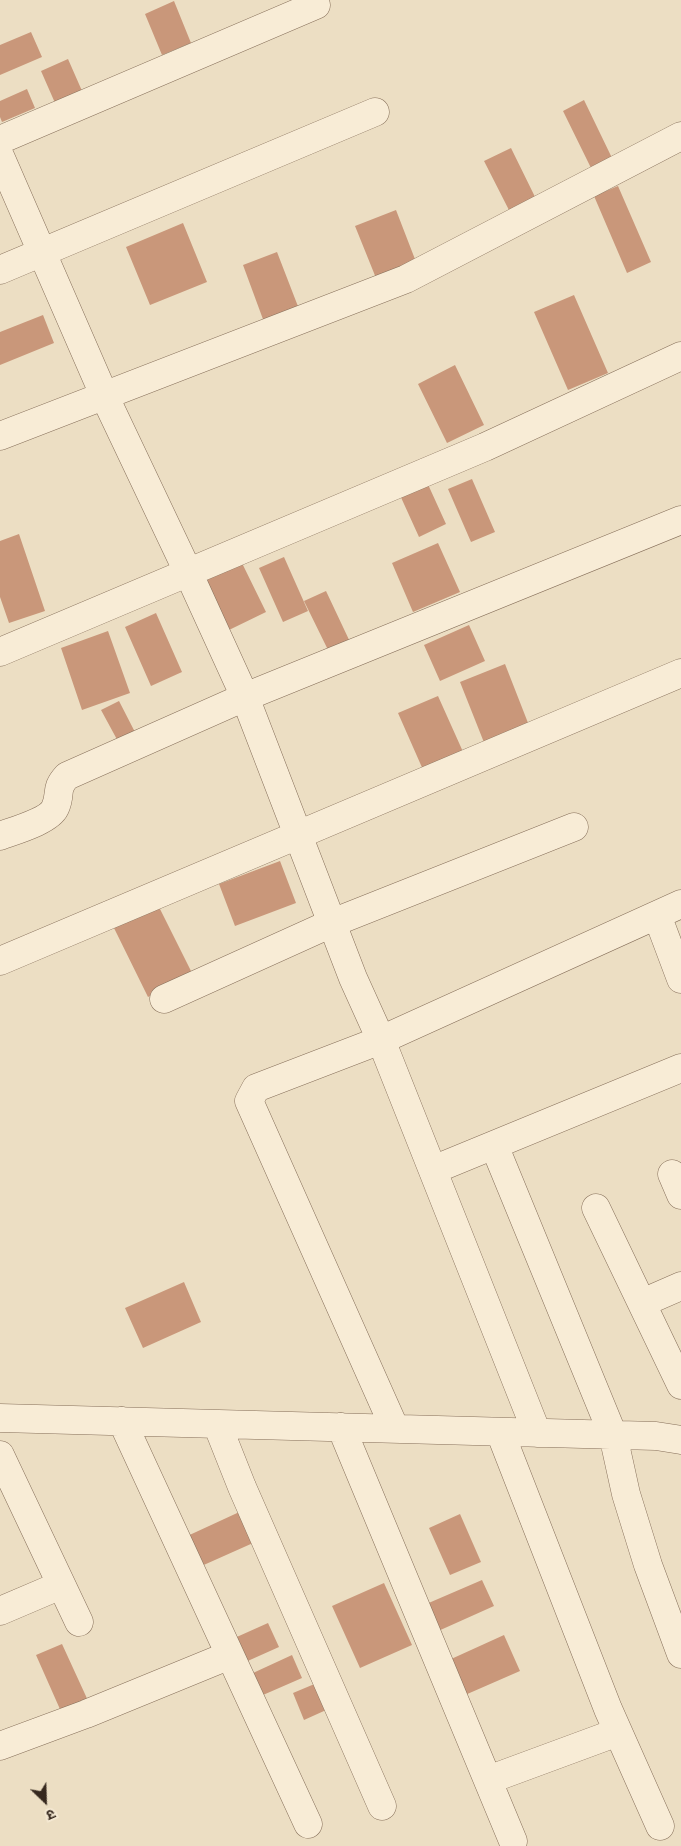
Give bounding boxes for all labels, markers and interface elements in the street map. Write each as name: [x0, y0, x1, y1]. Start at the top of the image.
north arrow: [20, 1776, 70, 1826]
text: उ: [43, 1804, 59, 1826]

